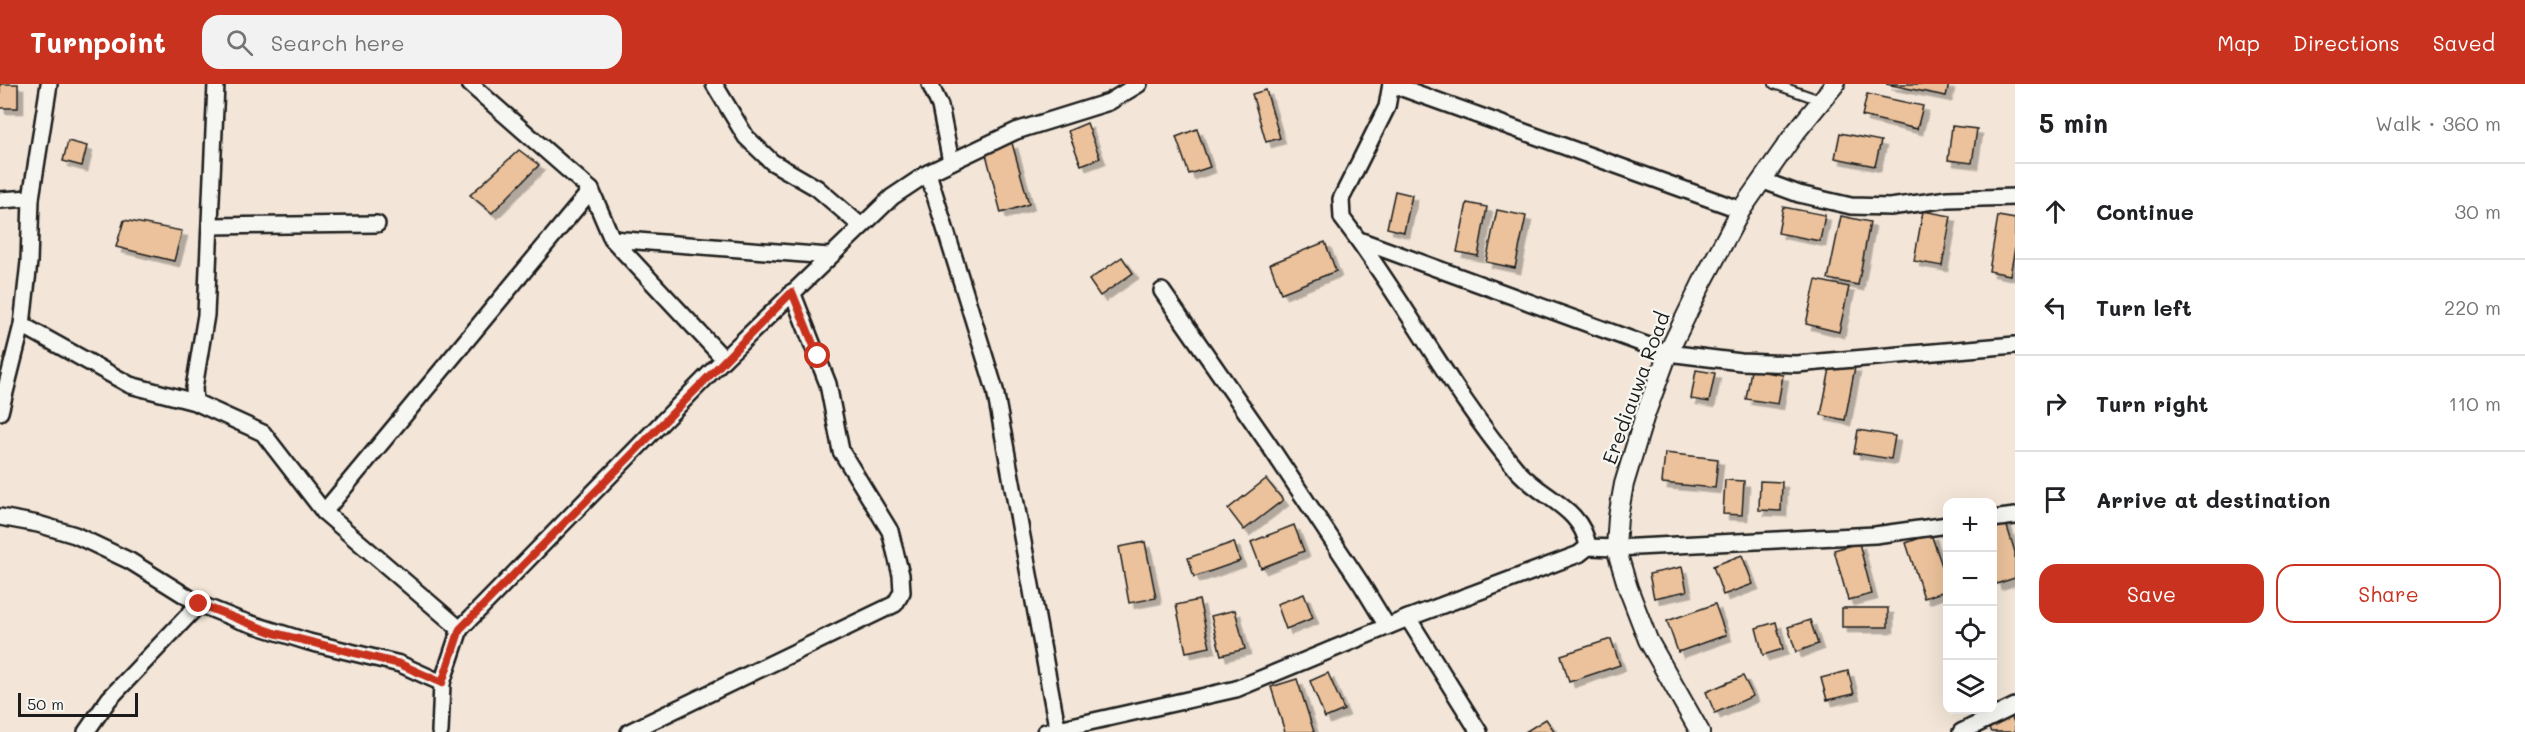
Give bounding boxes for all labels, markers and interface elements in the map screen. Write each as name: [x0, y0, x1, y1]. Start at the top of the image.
search box: [202, 15, 622, 69]
text: Turnpoint: [30, 24, 166, 60]
icon: search: [223, 26, 256, 59]
text: Search here: [271, 28, 405, 57]
text: Map: [2217, 29, 2260, 56]
text: Directions: [2293, 29, 2400, 56]
text: Saved: [2433, 29, 2495, 56]
text: 5 min: [2039, 106, 2108, 140]
text: Walk · 360 m: [2375, 110, 2501, 136]
icon: ahead: [2039, 195, 2072, 228]
text: Continue: [2096, 197, 2194, 226]
text: 30 m: [2455, 198, 2501, 224]
icon: left: [2039, 291, 2072, 324]
text: Turn left: [2096, 293, 2192, 322]
text: 220 m: [2444, 294, 2501, 320]
street label: Erediauwa Road: [1595, 308, 1675, 467]
route start: [804, 342, 830, 368]
icon: right: [2039, 387, 2072, 420]
text: Turn right: [2096, 389, 2208, 418]
text: 110 m: [2448, 390, 2501, 416]
icon: arrive: [2039, 483, 2072, 516]
text: Arrive at destination: [2096, 485, 2331, 514]
map controls: [1943, 498, 1997, 714]
button: +: [1943, 498, 1997, 552]
button: −: [1943, 552, 1997, 606]
button: Save: [2039, 564, 2264, 623]
button: Share: [2276, 564, 2501, 623]
route end: [185, 590, 211, 616]
button: locate: [1943, 606, 1997, 660]
button: layers: [1943, 660, 1997, 714]
scale bar: [18, 690, 138, 718]
text: 50 m: [27, 693, 64, 714]

